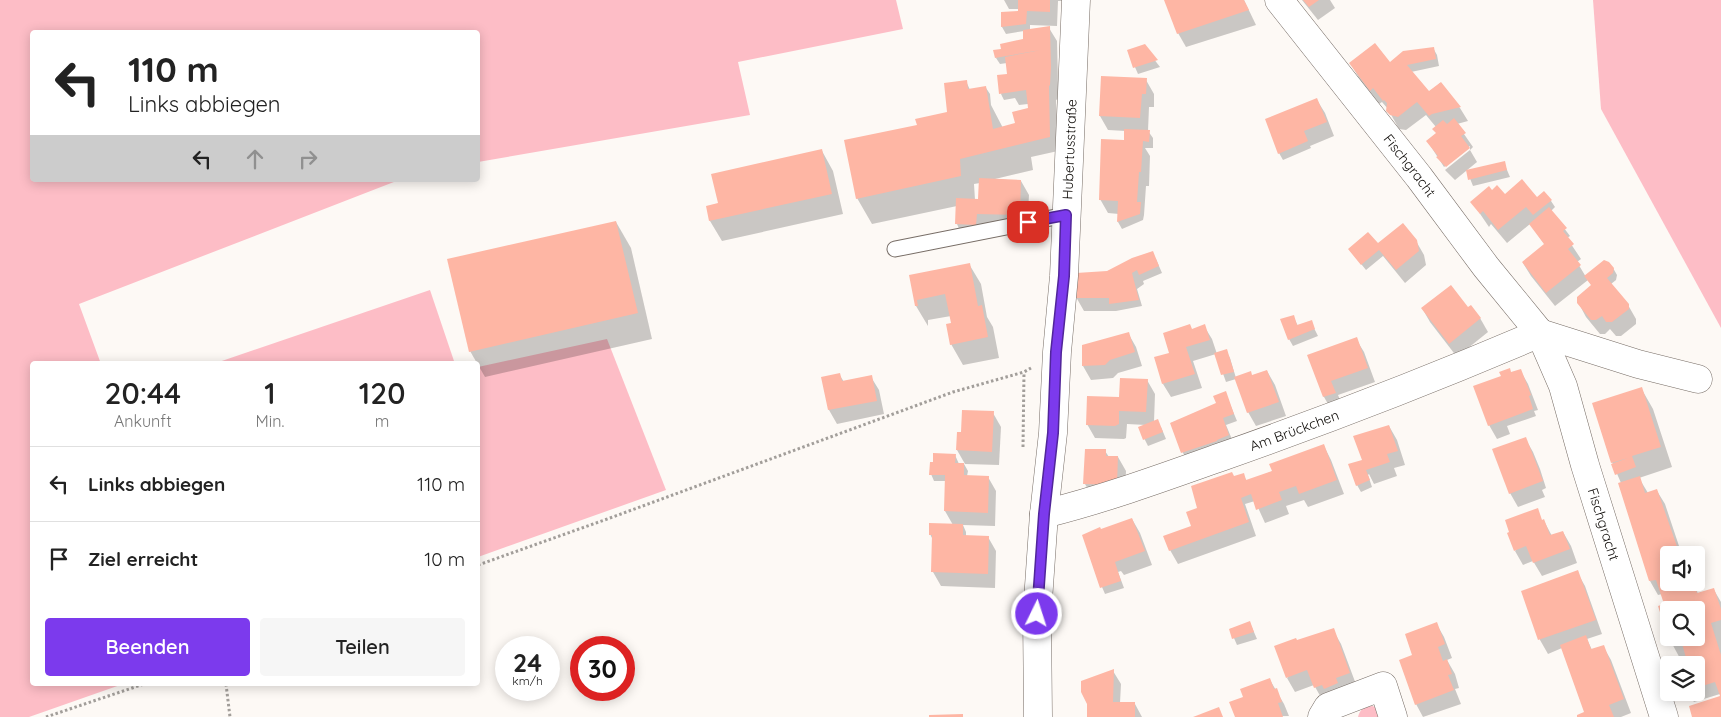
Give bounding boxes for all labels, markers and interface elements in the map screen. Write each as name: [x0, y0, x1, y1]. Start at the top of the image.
text: 110 m: [128, 47, 219, 91]
icon: left: [45, 50, 110, 115]
text: Links abbiegen: [128, 90, 281, 118]
street label: Hubertusstraße: [1058, 99, 1081, 200]
street label: Fischgracht: [1380, 130, 1440, 201]
icon: left: [188, 145, 216, 173]
icon: ahead: [241, 145, 269, 173]
icon: right: [294, 145, 322, 173]
pin: [1007, 201, 1049, 243]
icon: arrive: [1014, 208, 1042, 236]
text: 20:44: [104, 374, 181, 412]
text: 1: [264, 374, 276, 412]
text: 120: [359, 374, 405, 412]
street label: Am Brückchen: [1247, 406, 1342, 455]
text: Ankunft: [114, 411, 172, 431]
text: Min.: [256, 411, 284, 431]
text: m: [375, 411, 389, 431]
icon: left: [45, 470, 73, 498]
text: Links abbiegen: [88, 472, 225, 496]
text: 110 m: [417, 472, 465, 496]
street label: Fischgracht: [1584, 486, 1623, 563]
icon: arrive: [45, 545, 73, 573]
map controls: [1660, 546, 1705, 701]
button: sound: [1660, 546, 1705, 591]
text: Ziel erreicht: [88, 547, 198, 571]
text: 10 m: [424, 547, 465, 571]
position arrow: [1010, 587, 1062, 639]
button: search: [1660, 601, 1705, 646]
button: Beenden: [45, 618, 250, 676]
button: Teilen: [260, 618, 465, 676]
speed limit sign: 30: [570, 636, 635, 701]
text: 24: [513, 647, 542, 678]
button: layers: [1660, 656, 1705, 701]
text: km/h: [512, 673, 543, 688]

